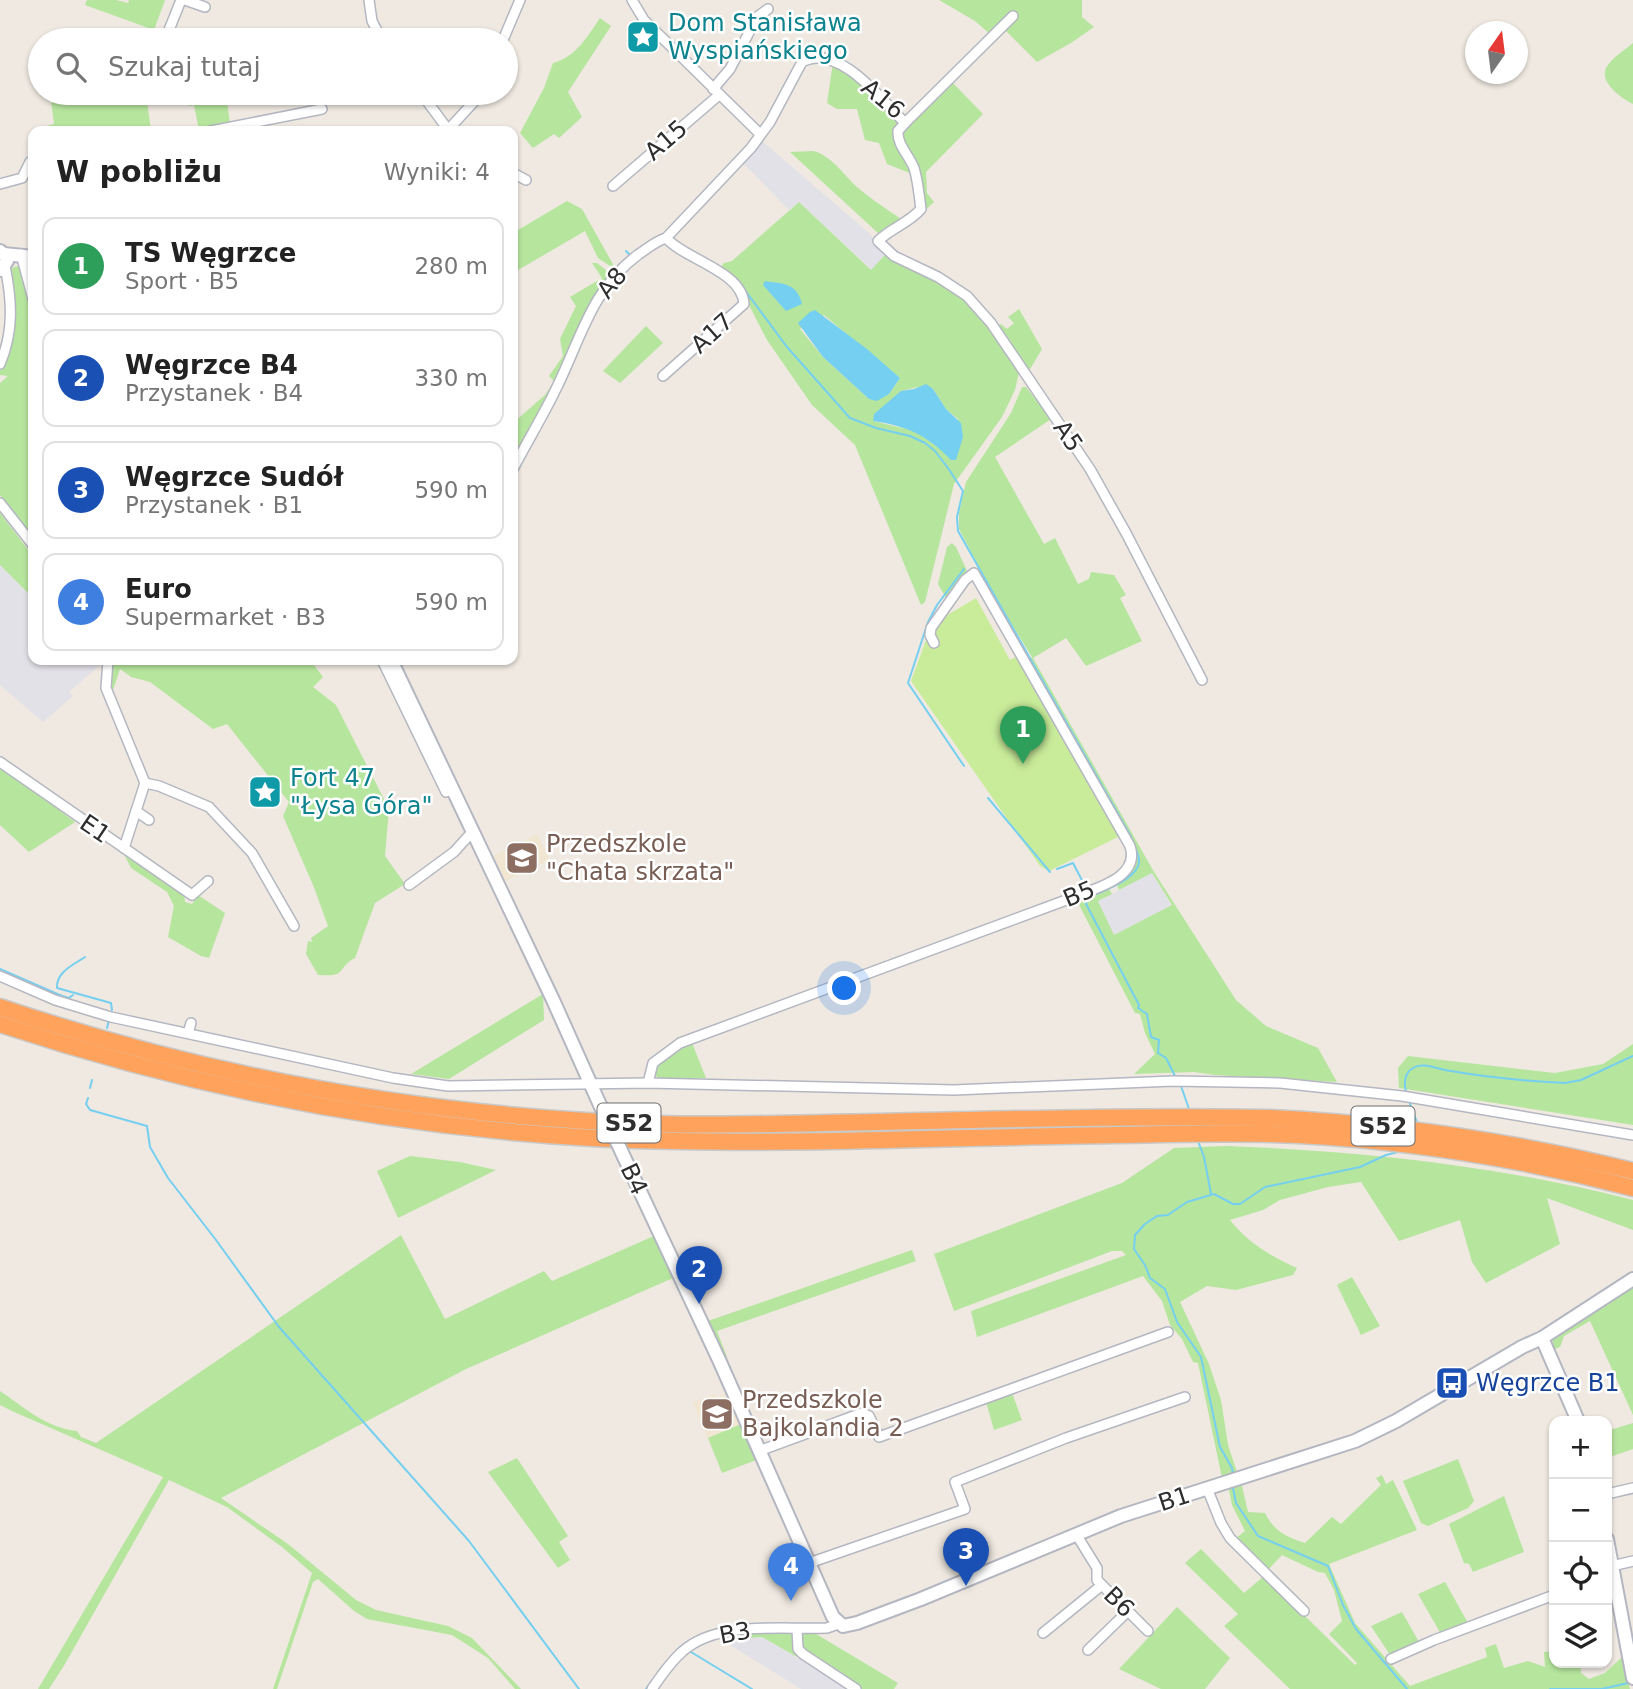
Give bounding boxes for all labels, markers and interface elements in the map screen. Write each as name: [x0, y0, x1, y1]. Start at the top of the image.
place label: Dom Stanisława Wyspiańskiego: [668, 9, 862, 65]
place icon: Dom Stanisława Wyspiańskiego: [624, 18, 662, 56]
north arrow: [1465, 21, 1528, 84]
search box: [28, 28, 518, 105]
icon: search: [52, 48, 90, 86]
text: Szukaj tutaj: [108, 52, 261, 82]
street label: A16: [856, 73, 910, 125]
street label: A15: [639, 114, 693, 166]
text: W pobliżu: [56, 154, 222, 189]
text: Wyniki: 4: [384, 159, 490, 185]
text: TS Węgrzce: [125, 238, 296, 268]
text: 1: [73, 253, 89, 279]
text: 280 m: [414, 253, 488, 279]
street label: A8: [591, 262, 633, 304]
text: Sport · B5: [125, 268, 239, 294]
street label: A17: [685, 307, 739, 359]
text: Węgrzce B4: [125, 350, 298, 380]
text: 2: [73, 365, 89, 391]
text: 330 m: [414, 365, 488, 391]
text: Przystanek · B4: [125, 380, 303, 406]
street label: A5: [1048, 415, 1088, 457]
text: Węgrzce Sudół: [125, 462, 343, 492]
text: 3: [73, 477, 89, 503]
text: 590 m: [414, 477, 488, 503]
text: Przystanek · B1: [125, 492, 303, 518]
text: Euro: [125, 574, 192, 604]
text: 4: [73, 589, 89, 615]
text: 590 m: [414, 589, 488, 615]
text: Supermarket · B3: [125, 604, 326, 630]
pin: 1: [1000, 706, 1046, 764]
place label: Fort 47 "Łysa Góra": [290, 764, 432, 820]
place icon: Fort 47 "Łysa Góra": [246, 773, 284, 811]
street label: E1: [75, 809, 115, 849]
place label: Przedszkole "Chata skrzata": [546, 830, 734, 886]
school or university icon: Przedszkole "Chata skrzata": [503, 839, 541, 877]
street label: B5: [1059, 875, 1099, 913]
your location: [827, 971, 861, 1005]
road number: S52: [598, 1104, 660, 1142]
road number: S52: [1352, 1106, 1414, 1146]
street label: B4: [615, 1159, 653, 1199]
pin: 2: [676, 1246, 722, 1304]
bus stop icon: Węgrzce B1: [1433, 1364, 1471, 1402]
place label: Węgrzce B1: [1476, 1369, 1620, 1397]
place label: Przedszkole Bajkolandia 2: [742, 1386, 904, 1442]
school or university icon: Przedszkole Bajkolandia 2: [698, 1395, 736, 1433]
map controls: [1549, 1416, 1612, 1668]
button: +: [1549, 1416, 1612, 1479]
button: −: [1549, 1479, 1612, 1542]
street label: B1: [1155, 1481, 1193, 1517]
pin: 3: [943, 1528, 989, 1586]
button: locate: [1549, 1542, 1612, 1605]
pin: 4: [768, 1543, 814, 1601]
street label: B6: [1098, 1581, 1140, 1623]
button: layers: [1549, 1605, 1612, 1668]
street label: B3: [717, 1616, 753, 1650]

